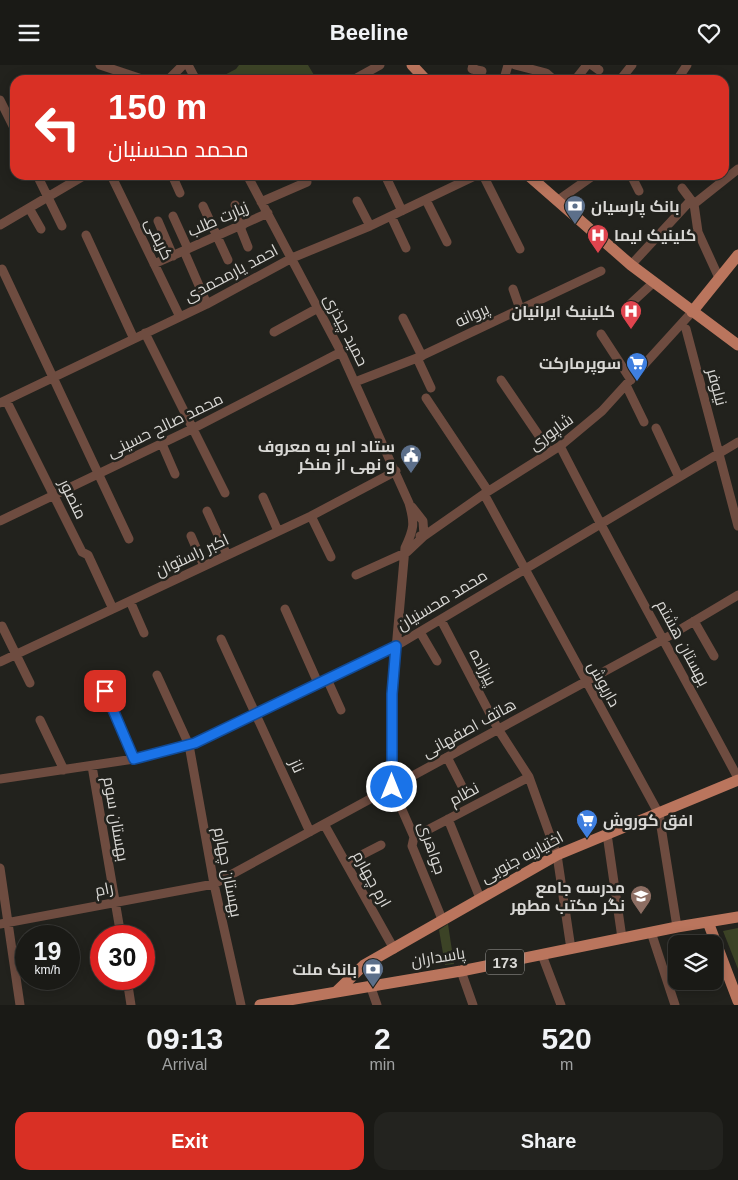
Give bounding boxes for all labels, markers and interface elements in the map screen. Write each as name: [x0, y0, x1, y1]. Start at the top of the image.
icon: menu: [15, 19, 43, 47]
icon: heart: [695, 19, 723, 47]
text: Beeline: [330, 20, 408, 45]
text: 150 m: [108, 87, 207, 126]
icon: left: [25, 95, 90, 160]
text: محمد محسنیان: [108, 137, 249, 162]
bank icon: بانک پارسیان: [563, 194, 587, 225]
street label: زیارت طلب: [185, 198, 251, 241]
place label: بانک پارسیان: [591, 198, 679, 218]
street label: کریمی: [140, 215, 176, 263]
hospital icon: کلینیک لیما: [586, 223, 610, 254]
place label: کلینیک لیما: [614, 227, 696, 244]
street label: احمد یارمحمدی: [181, 241, 282, 307]
street label: حمید چیذری: [318, 291, 371, 370]
street label: پروانه: [452, 299, 494, 333]
hospital icon: کلینیک ایرانیان: [619, 299, 643, 330]
place label: کلینیک ایرانیان: [511, 303, 615, 321]
supermarket icon: سوپرمارکت: [625, 351, 649, 382]
place label: سوپرمارکت: [539, 355, 621, 375]
street label: نیلوفر: [703, 366, 730, 408]
street label: محمد صالح حسینی: [104, 390, 227, 463]
street label: شاپوری: [526, 410, 578, 456]
place label: ستاد امر به معروف و نهی از منکر: [258, 438, 395, 474]
public building icon: ستاد امر به معروف و نهی از منکر: [399, 443, 423, 474]
street label: منصور: [55, 475, 90, 522]
street label: اکبر راستوان: [153, 531, 232, 581]
street label: محمد محسنیان: [394, 566, 491, 635]
street label: بهستان هشتم: [651, 597, 713, 690]
street label: پیرزاده: [464, 646, 500, 690]
street label: داریوش: [583, 658, 623, 711]
pin: [84, 670, 126, 712]
icon: arrive: [91, 677, 119, 705]
street label: هاتف اصفهانی: [419, 695, 520, 762]
street label: ناز: [285, 756, 307, 776]
position arrow: [365, 760, 417, 812]
street label: بهستان سوم: [97, 775, 132, 863]
street label: نظام: [446, 779, 483, 811]
supermarket icon: افق کوروش: [575, 808, 599, 839]
place label: افق کوروش: [603, 812, 693, 830]
street label: جواهری: [413, 820, 449, 877]
street label: بهستان چهارم: [208, 825, 245, 919]
street label: اختیاریه جنوبی: [478, 828, 567, 888]
street label: ارم چهارم: [347, 848, 394, 911]
street label: رام: [93, 879, 115, 902]
place label: مدرسه جامع نگر مکتب مطهر: [509, 879, 625, 915]
school or university icon: مدرسه جامع نگر مکتب مطهر: [629, 884, 653, 915]
speed limit sign: 30: [90, 925, 155, 990]
map controls: [668, 935, 723, 990]
button: layers: [668, 935, 723, 990]
text: 19: [34, 937, 61, 965]
street label: پاسداران: [410, 944, 467, 973]
road number: 173: [486, 949, 524, 975]
bank icon: بانک ملت: [361, 957, 385, 988]
place label: بانک ملت: [292, 961, 357, 978]
text: km/h: [34, 963, 61, 977]
text: 09:13: [146, 1022, 223, 1055]
text: 2: [374, 1022, 391, 1055]
text: 520: [542, 1022, 592, 1055]
text: Arrival: [162, 1056, 207, 1073]
text: min: [369, 1056, 395, 1073]
text: m: [560, 1056, 573, 1073]
button: Exit: [15, 1112, 364, 1170]
button: Share: [374, 1112, 723, 1170]

